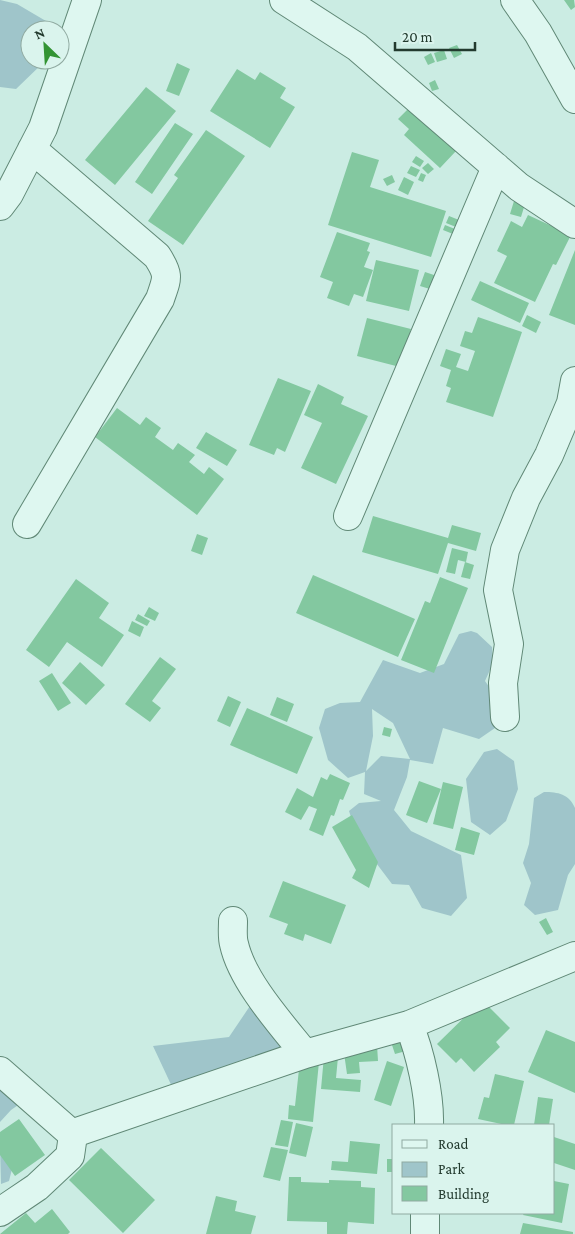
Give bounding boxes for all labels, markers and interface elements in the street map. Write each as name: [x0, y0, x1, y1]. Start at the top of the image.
north arrow: [20, 20, 70, 70]
scale bar: [395, 20, 475, 52]
text: N: [32, 24, 48, 42]
text: 20 m: [402, 29, 433, 45]
legend: [392, 1124, 555, 1214]
text: Road: [438, 1136, 469, 1152]
text: Park: [438, 1161, 465, 1177]
text: Building: [438, 1186, 489, 1203]

